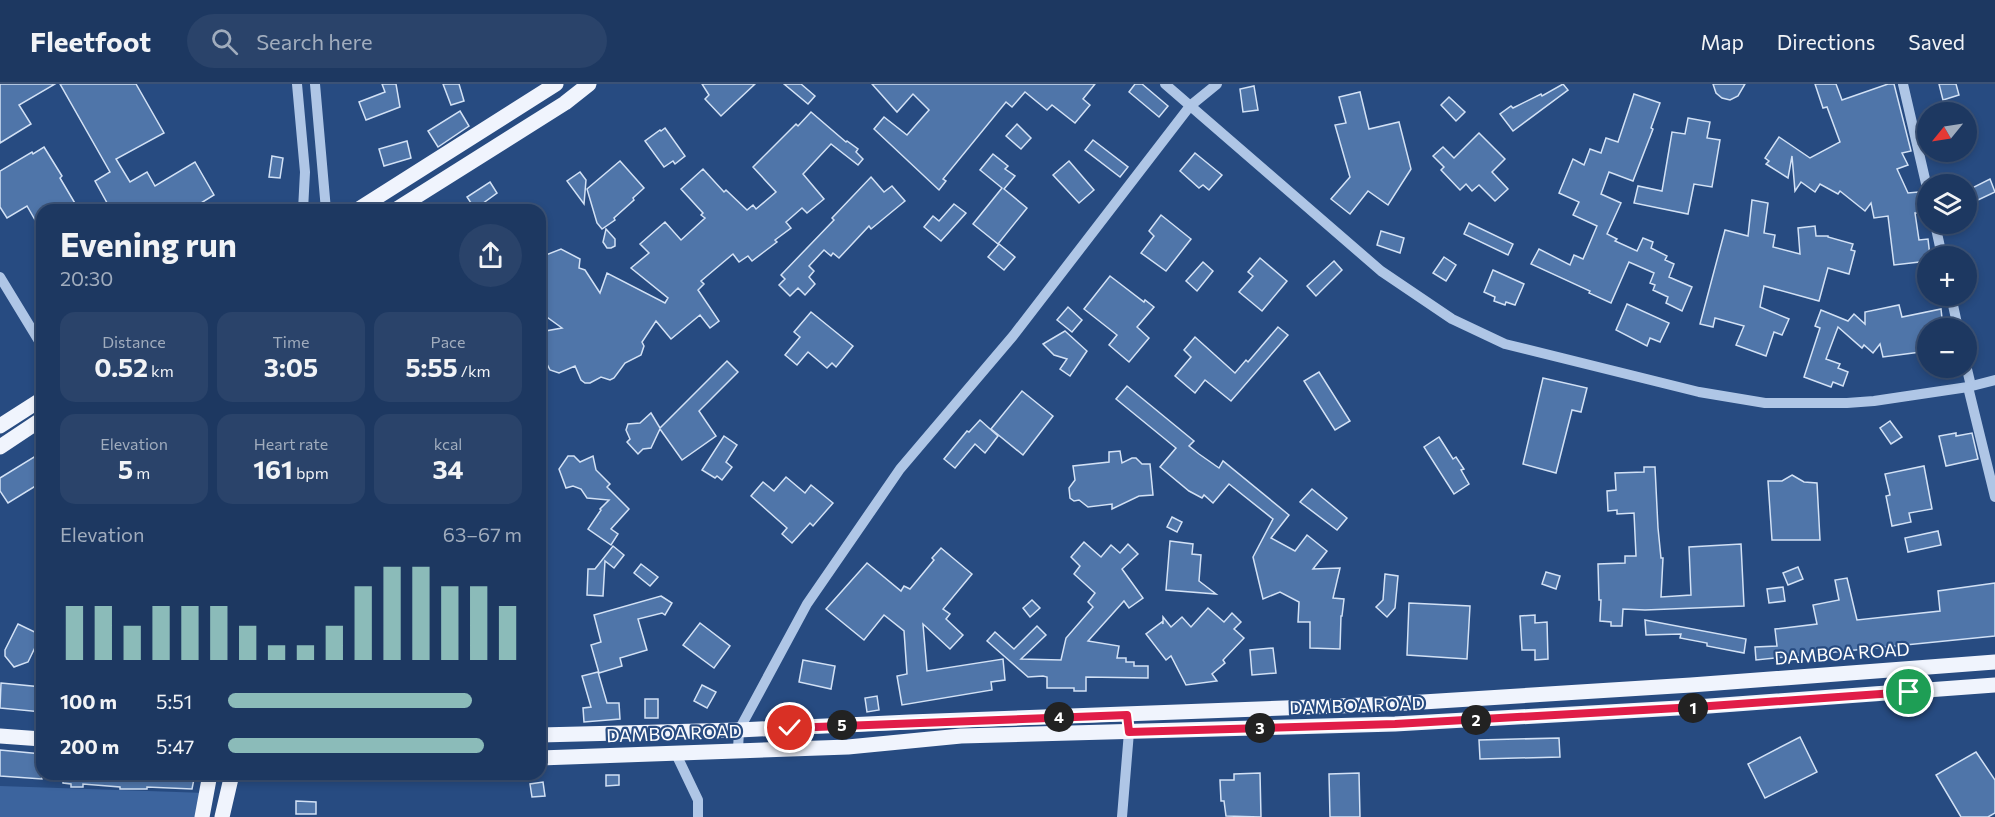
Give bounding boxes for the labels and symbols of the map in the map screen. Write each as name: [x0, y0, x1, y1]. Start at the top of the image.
north arrow: [1917, 102, 1977, 162]
street label: DAMBOA ROAD: [1774, 637, 1910, 669]
pin: [1883, 666, 1934, 717]
street label: DAMBOA ROAD: [1289, 692, 1425, 718]
pin: 1: [1678, 693, 1708, 723]
pin: [764, 702, 815, 753]
pin: 4: [1044, 702, 1074, 732]
pin: 2: [1461, 705, 1491, 735]
pin: 5: [827, 710, 857, 740]
pin: 3: [1245, 713, 1275, 743]
street label: DAMBOA ROAD: [606, 720, 742, 746]

